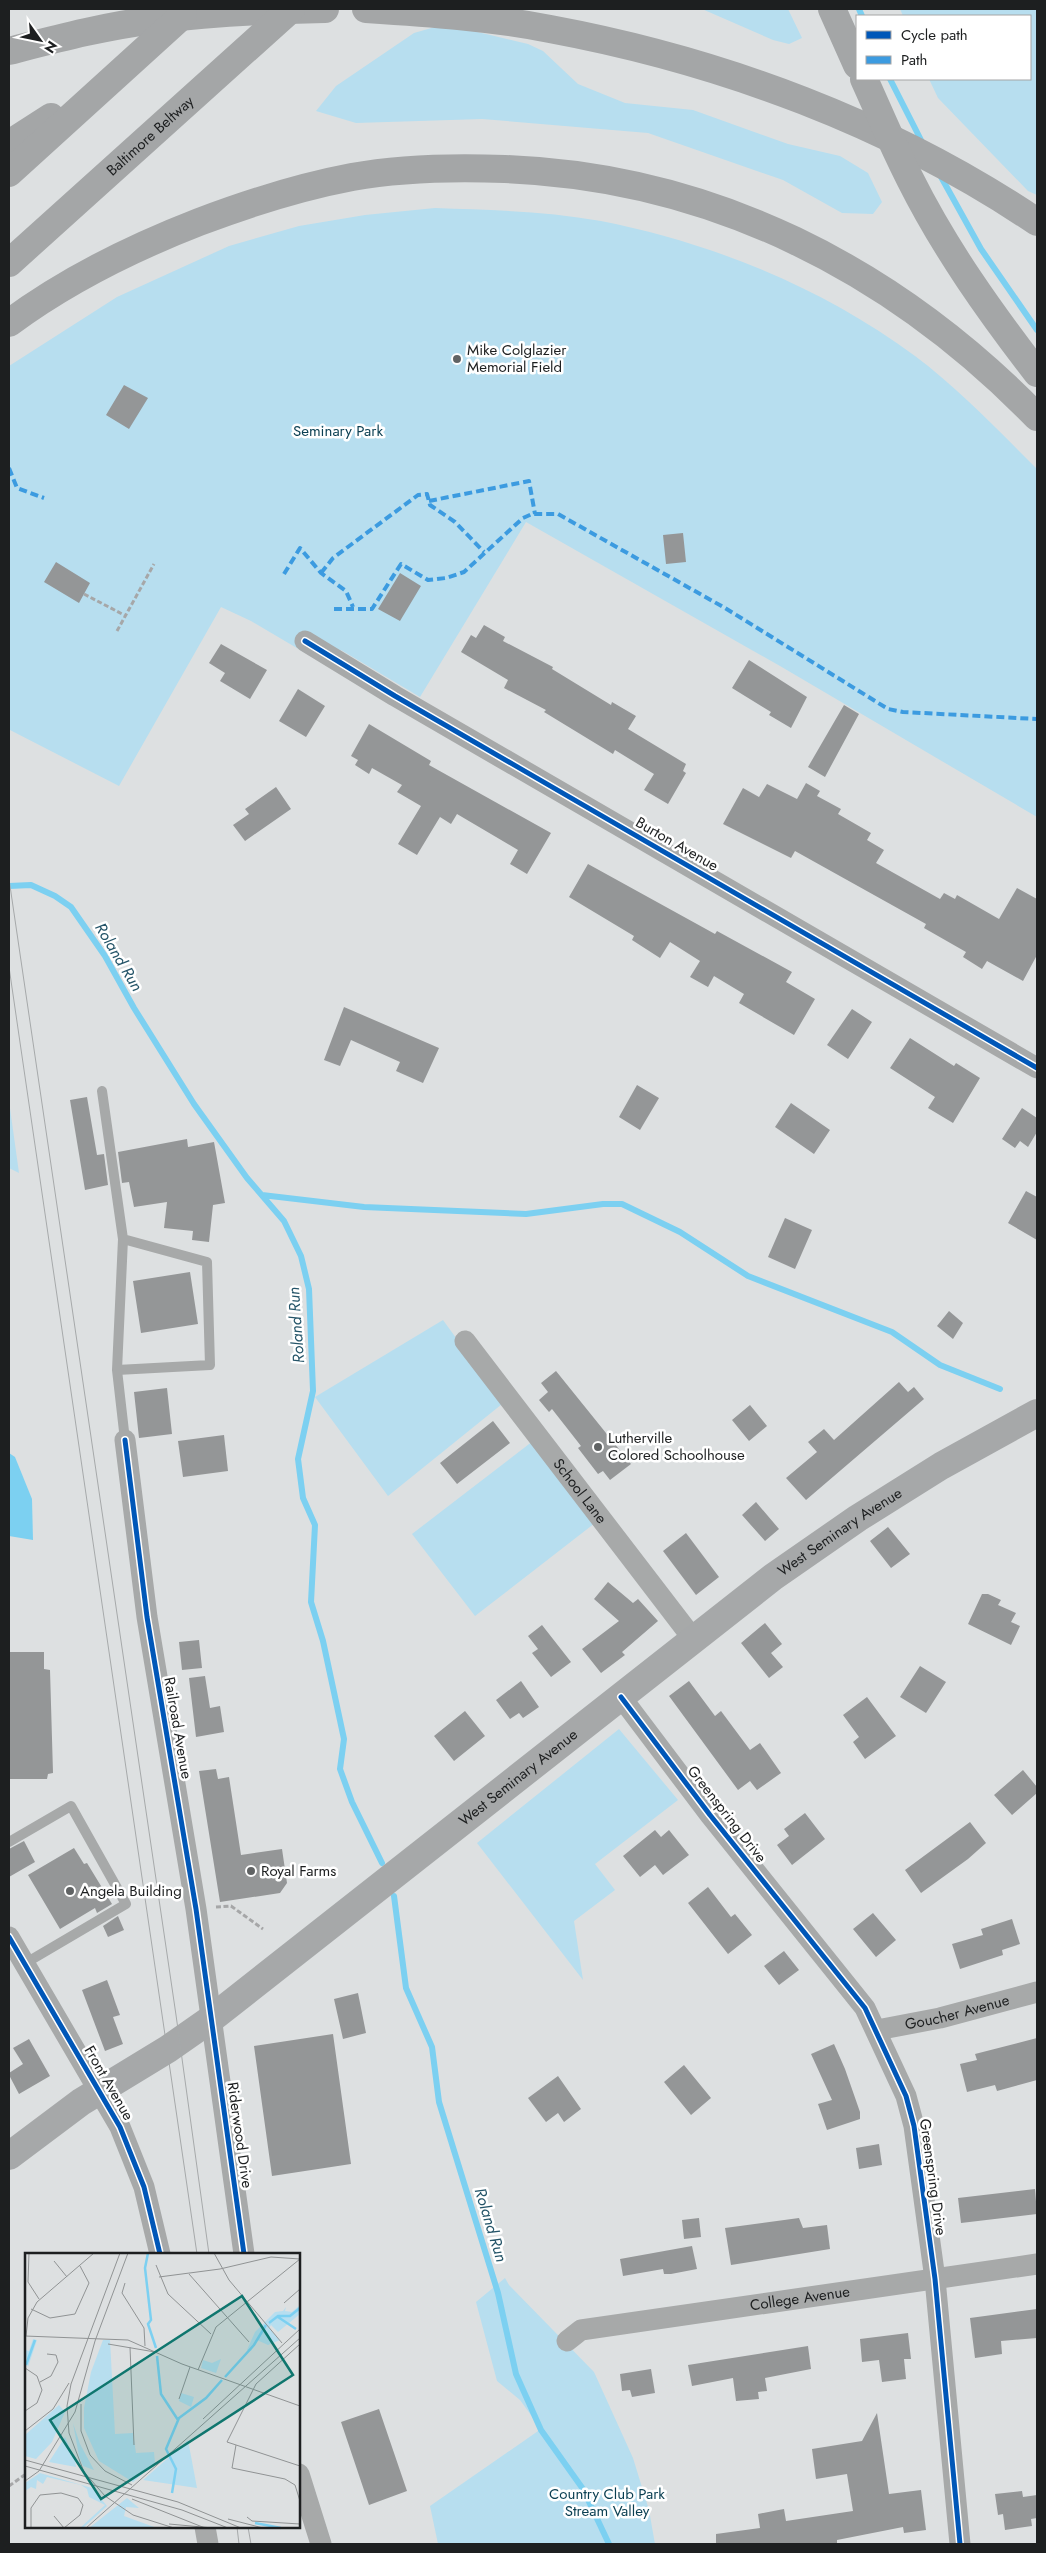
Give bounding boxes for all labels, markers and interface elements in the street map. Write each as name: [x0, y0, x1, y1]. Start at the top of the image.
north arrow: [15, 15, 65, 65]
legend: [856, 15, 1031, 80]
text: Cycle path: [901, 24, 968, 46]
text: N: [39, 37, 62, 57]
text: Path: [901, 49, 927, 71]
street label: Baltimore Beltway: [102, 90, 199, 181]
place label: Mike Colglazier Memorial Field: [467, 339, 567, 378]
marker: Mike Colglazier Memorial Field: [451, 353, 463, 365]
park label: Seminary Park: [293, 420, 383, 442]
street label: Burton Avenue: [632, 811, 723, 877]
water label: Roland Run: [89, 918, 149, 996]
water label: Roland Run: [282, 1286, 310, 1364]
place label: Lutherville Colored Schoolhouse: [608, 1427, 745, 1466]
marker: Lutherville Colored Schoolhouse: [592, 1441, 604, 1453]
street label: School Lane: [548, 1454, 612, 1529]
street label: West Seminary Avenue: [773, 1482, 907, 1582]
street label: Railroad Avenue: [158, 1675, 198, 1781]
street label: West Seminary Avenue: [454, 1724, 582, 1831]
street label: Greenspring Drive: [682, 1761, 772, 1867]
place label: Royal Farms: [261, 1860, 336, 1882]
marker: Royal Farms: [245, 1865, 257, 1877]
place label: Angela Building: [80, 1880, 182, 1902]
marker: Angela Building: [64, 1885, 76, 1897]
street label: Goucher Avenue: [903, 1989, 1012, 2035]
street label: Front Avenue: [79, 2042, 139, 2125]
street label: Riderwood Drive: [222, 2081, 258, 2190]
street label: Greenspring Drive: [914, 2117, 952, 2237]
water label: Roland Run: [469, 2185, 513, 2265]
inset map: [25, 2253, 300, 2528]
street label: College Avenue: [748, 2280, 852, 2316]
park label: Country Club Park Stream Valley: [549, 2483, 665, 2522]

